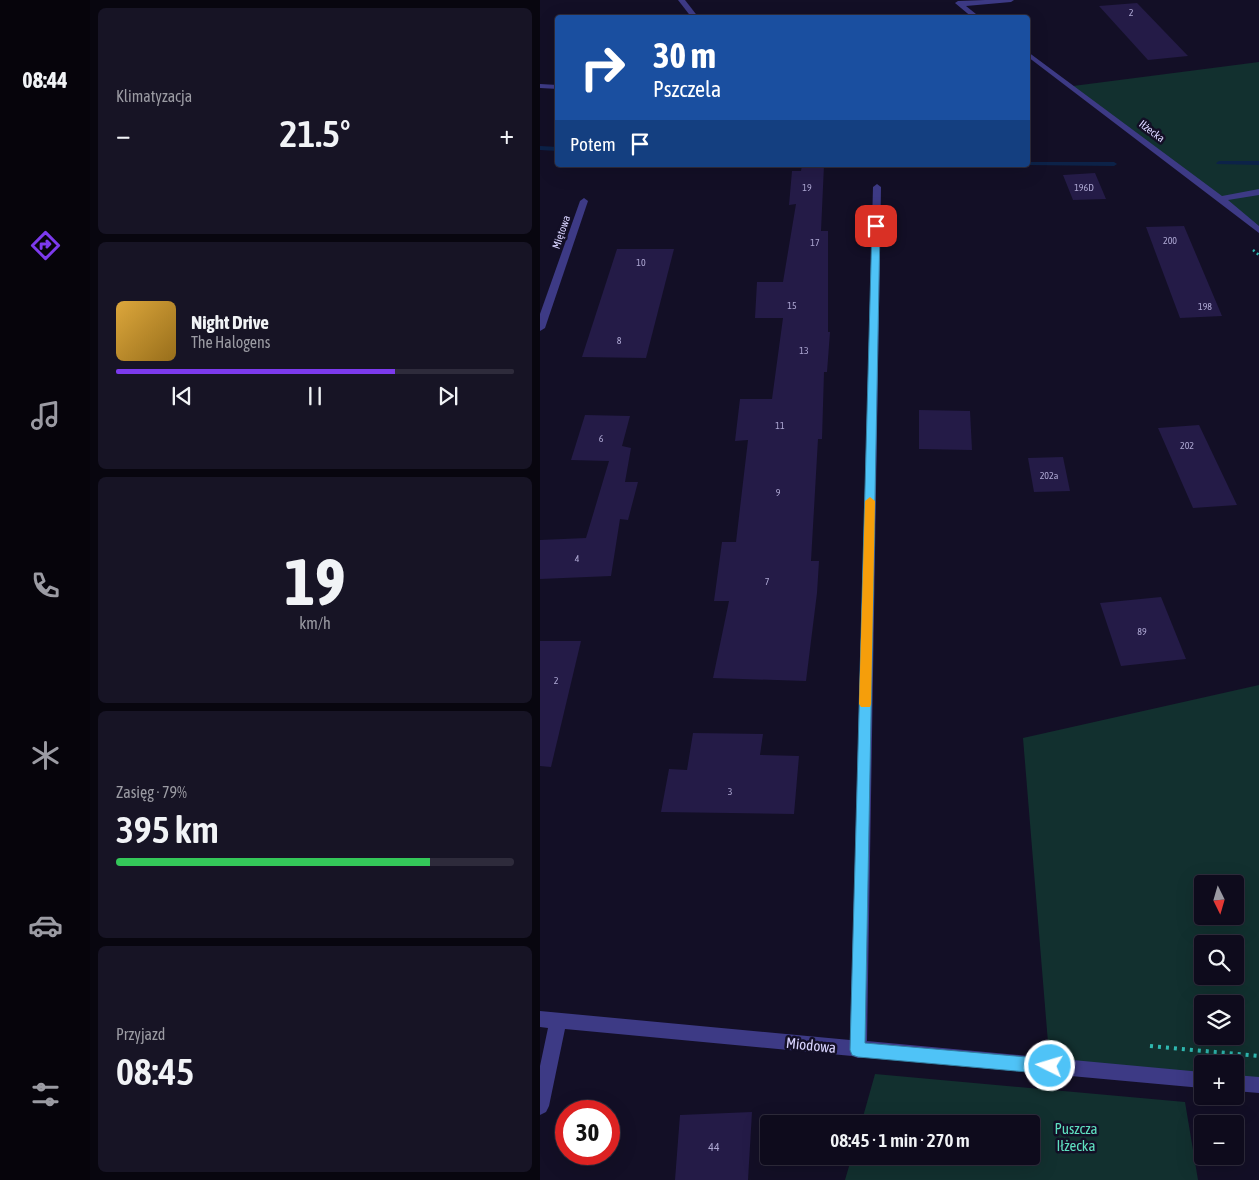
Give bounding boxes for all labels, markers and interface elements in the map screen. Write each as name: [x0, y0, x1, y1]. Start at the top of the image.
house number: 2: [1129, 7, 1134, 18]
icon: right: [570, 35, 635, 100]
text: 30 m: [653, 35, 716, 75]
text: 08:44: [22, 67, 68, 93]
text: Pszczela: [653, 76, 721, 102]
text: Klimatyzacja: [116, 87, 192, 105]
text: 21.5°: [280, 112, 350, 155]
text: −: [116, 118, 131, 150]
text: +: [499, 118, 514, 150]
street label: Iłżecka: [1137, 118, 1167, 144]
icon: arrive: [626, 130, 654, 158]
text: Potem: [570, 133, 616, 155]
house number: 19: [802, 182, 812, 193]
house number: 196D: [1074, 182, 1094, 193]
pin: [855, 205, 897, 247]
icon: arrive: [862, 212, 890, 240]
street label: Miętowa: [550, 214, 572, 250]
icon: directions: [28, 228, 63, 263]
house number: 200: [1163, 235, 1177, 246]
house number: 17: [810, 237, 820, 248]
house number: 10: [636, 257, 646, 268]
house number: 15: [787, 300, 797, 311]
house number: 198: [1198, 301, 1212, 312]
text: Night Drive: [191, 311, 269, 333]
text: The Halogens: [191, 333, 271, 351]
house number: 8: [617, 335, 622, 346]
house number: 13: [799, 345, 809, 356]
icon: previous: [168, 382, 196, 410]
icon: pause: [301, 382, 329, 410]
icon: next: [434, 382, 462, 410]
icon: music: [28, 398, 63, 433]
house number: 11: [775, 420, 785, 431]
house number: 6: [599, 433, 604, 444]
house number: 202: [1180, 440, 1194, 451]
house number: 202a: [1040, 470, 1059, 481]
house number: 9: [776, 487, 781, 498]
text: 19: [284, 544, 346, 619]
house number: 4: [575, 553, 580, 564]
icon: phone: [28, 568, 63, 603]
house number: 7: [765, 576, 770, 587]
text: km/h: [299, 614, 331, 632]
house number: 89: [1137, 626, 1147, 637]
house number: 2: [554, 675, 559, 686]
icon: climate: [28, 738, 63, 773]
text: Zasięg · 79%: [116, 783, 187, 801]
house number: 3: [728, 786, 733, 797]
text: 395 km: [116, 808, 219, 851]
north arrow: [1194, 875, 1244, 925]
map controls: [1194, 875, 1244, 1165]
icon: car: [28, 908, 63, 943]
button: search: [1194, 935, 1244, 985]
button: layers: [1194, 995, 1244, 1045]
text: Przyjazd: [116, 1025, 165, 1043]
street label: Miodowa: [785, 1034, 837, 1056]
position arrow: [1023, 1039, 1075, 1091]
text: 08:45: [116, 1050, 194, 1093]
button: +: [1194, 1055, 1244, 1105]
icon: filters: [28, 1077, 63, 1112]
speed limit sign: 30: [555, 1100, 620, 1165]
button: −: [1194, 1115, 1244, 1165]
park label: Puszcza Iłżecka: [1054, 1120, 1098, 1154]
text: 08:45 · 1 min · 270 m: [830, 1129, 970, 1151]
house number: 44: [708, 1140, 720, 1154]

